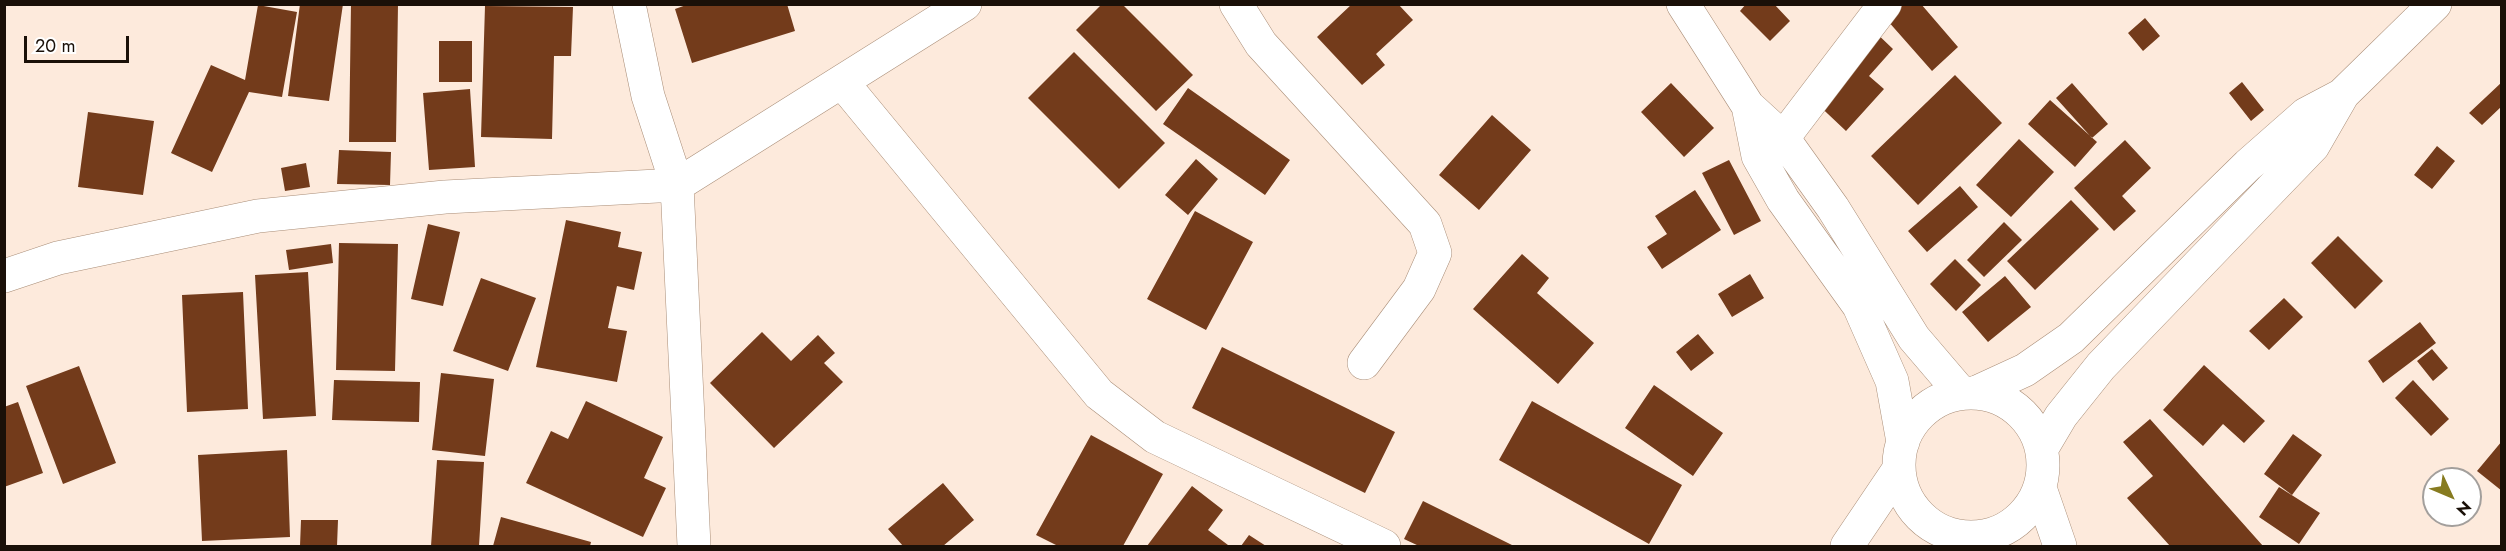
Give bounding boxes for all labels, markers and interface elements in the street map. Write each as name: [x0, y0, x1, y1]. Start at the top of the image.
scale bar: [27, 24, 132, 62]
text: 20 m: [35, 33, 75, 59]
north arrow: [2422, 467, 2482, 527]
text: N: [2451, 496, 2477, 521]

